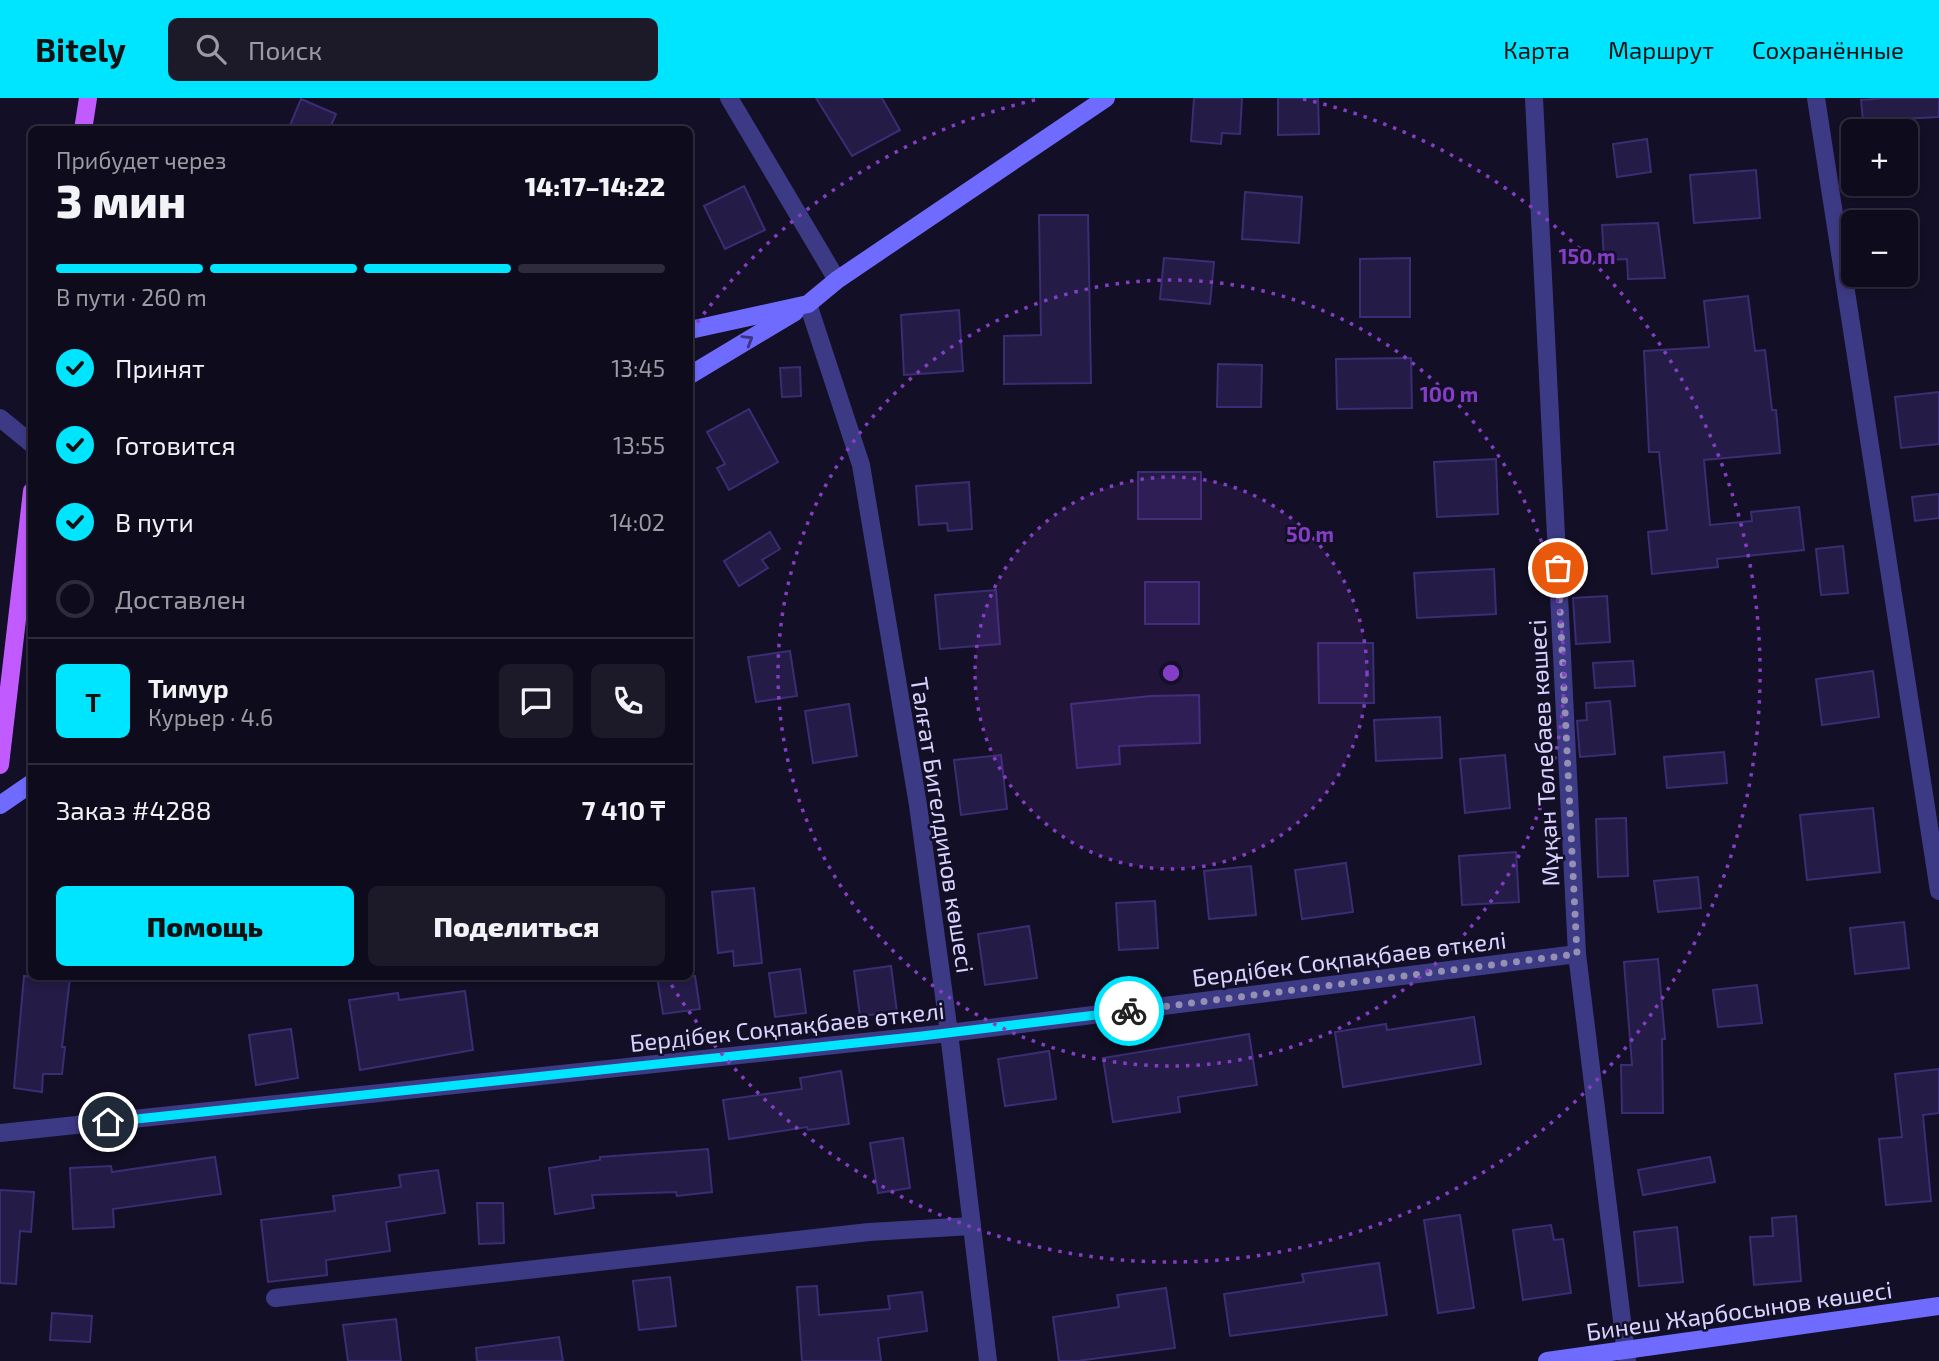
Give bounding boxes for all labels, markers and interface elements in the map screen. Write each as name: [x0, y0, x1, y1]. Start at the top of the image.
search box: [168, 18, 658, 81]
text: Bitely: [35, 29, 126, 69]
icon: search: [192, 30, 230, 68]
text: Поиск: [248, 34, 322, 65]
text: Карта: [1503, 35, 1570, 64]
text: Маршрут: [1608, 35, 1714, 64]
text: Сохранённые: [1752, 35, 1904, 64]
map controls: [1841, 119, 1918, 287]
button: +: [1841, 119, 1918, 196]
text: Прибудет через: [56, 146, 226, 174]
text: 14:17–14:22: [525, 170, 665, 201]
text: 3 мин: [56, 172, 186, 227]
button: −: [1841, 210, 1918, 287]
text: 150 m: [1559, 243, 1615, 268]
text: В пути · 260 m: [56, 283, 207, 311]
one-way arrow: [741, 335, 754, 348]
icon: check: [56, 349, 94, 387]
text: Принят: [115, 352, 205, 383]
text: 13:45: [611, 354, 665, 382]
text: 100 m: [1420, 381, 1478, 406]
icon: check: [56, 426, 94, 464]
text: Готовится: [115, 429, 236, 460]
text: 13:55: [613, 431, 665, 459]
icon: check: [56, 503, 94, 541]
text: В пути: [115, 506, 194, 537]
text: 14:02: [609, 508, 665, 536]
text: 50 m: [1286, 521, 1334, 546]
pin: [1528, 538, 1588, 598]
icon: bag: [1539, 549, 1577, 587]
text: Доставлен: [115, 583, 246, 614]
street label: Мұқан Төлебаев көшесі: [1522, 619, 1564, 887]
centre of rings: [1159, 661, 1183, 685]
button: chat: [499, 664, 573, 738]
button: phone: [591, 664, 665, 738]
text: Тимур: [148, 672, 229, 703]
street label: Талғат Бигелдинов көшесі: [905, 675, 981, 975]
text: Т: [85, 686, 101, 717]
text: Курьер · 4.6: [148, 703, 273, 731]
text: Заказ #4288: [56, 794, 212, 825]
text: 7 410 ₸: [582, 794, 665, 825]
button: Помощь: [56, 886, 354, 966]
button: Поделиться: [368, 886, 665, 966]
street label: Бердібек Соқпақбаев өткелі: [1190, 924, 1508, 992]
courier: [1094, 976, 1164, 1046]
icon: bike: [1110, 992, 1148, 1030]
street label: Бердібек Соқпақбаев өткелі: [628, 995, 946, 1057]
pin: [78, 1092, 138, 1152]
icon: home: [89, 1103, 127, 1141]
street label: Бинеш Жарбосынов көшесі: [1584, 1274, 1894, 1346]

